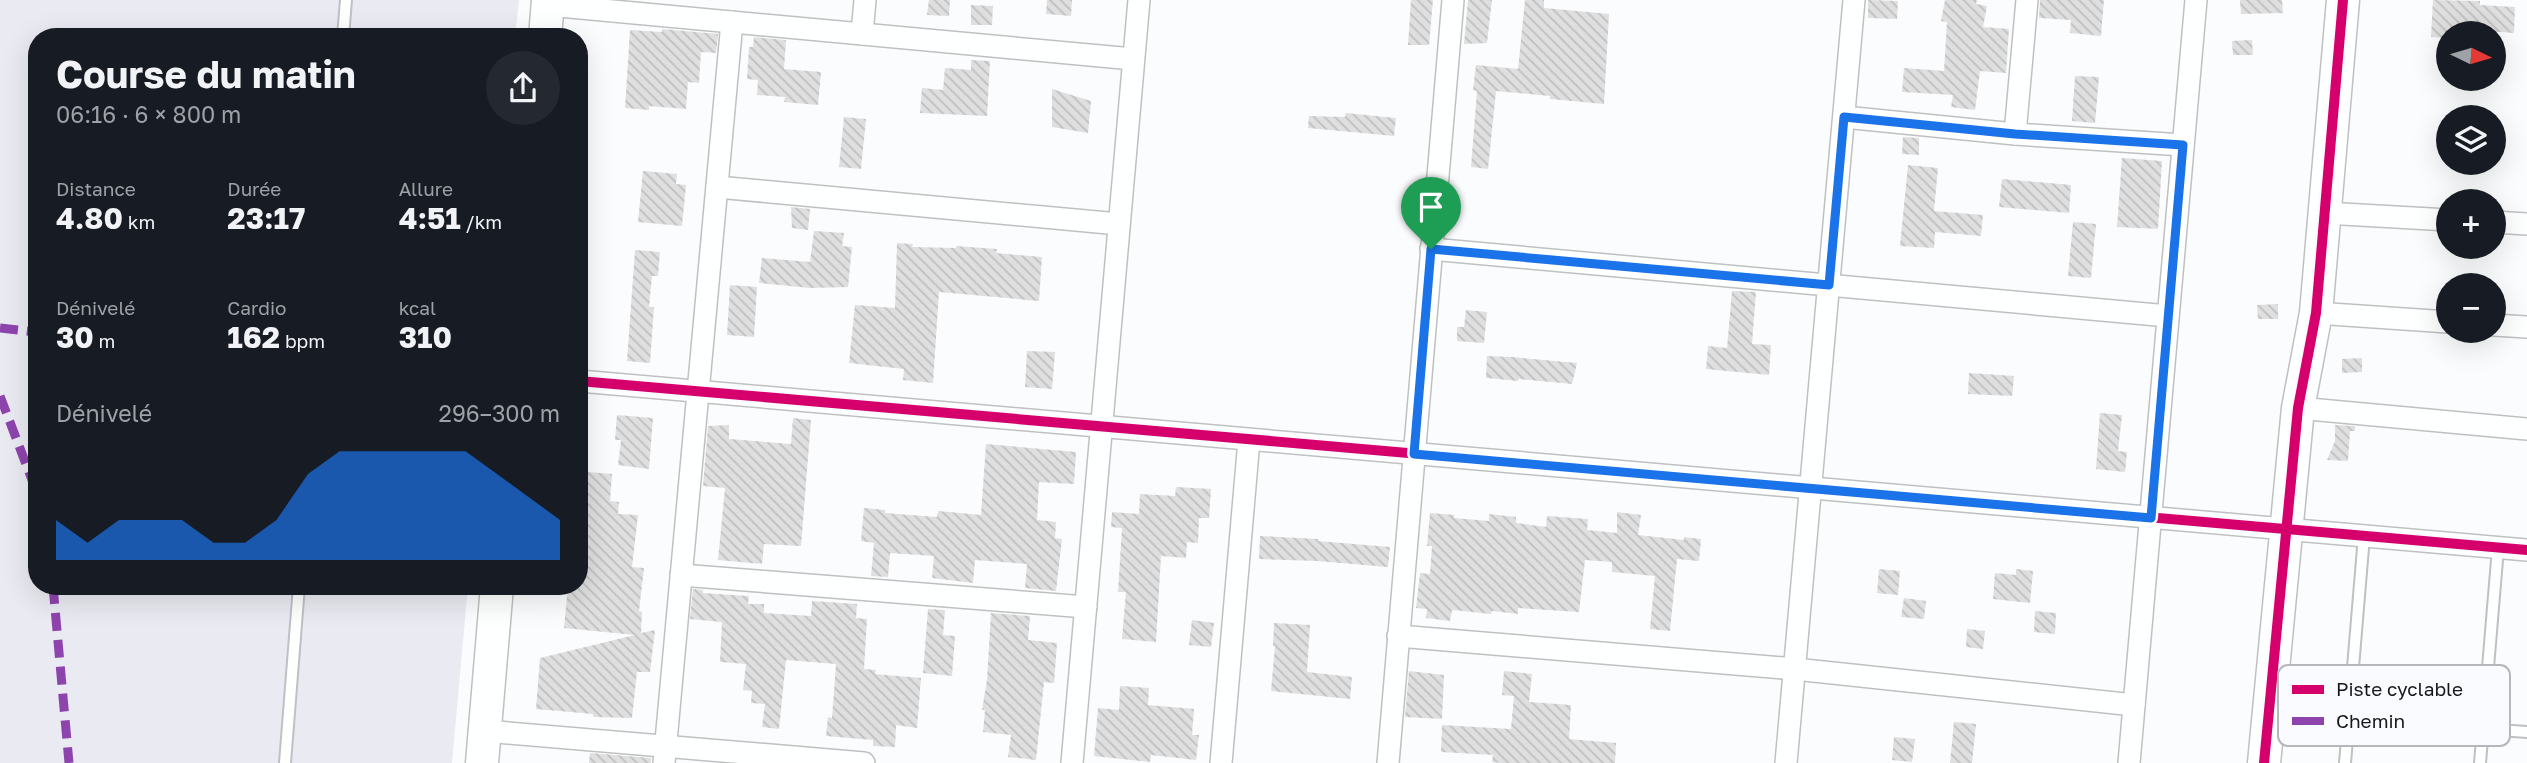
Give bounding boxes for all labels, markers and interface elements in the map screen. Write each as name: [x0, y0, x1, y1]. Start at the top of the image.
north arrow: [2436, 21, 2506, 91]
map controls: [2436, 21, 2506, 343]
text: Course du matin: [56, 51, 356, 96]
button: share: [486, 51, 560, 125]
text: 06:16 · 6 × 800 m: [56, 100, 241, 128]
button: layers: [2436, 105, 2506, 175]
text: Distance: [56, 177, 136, 200]
text: Durée: [227, 177, 281, 200]
text: Allure: [399, 177, 453, 200]
pin: [1401, 177, 1461, 249]
icon: arrive: [1412, 188, 1450, 226]
button: +: [2436, 189, 2506, 259]
text: 4.80: [56, 200, 123, 236]
text: 23:17: [227, 200, 305, 236]
text: 4:51: [399, 200, 461, 236]
text: km: [123, 210, 155, 233]
text: /km: [461, 210, 502, 233]
button: −: [2436, 273, 2506, 343]
text: Dénivelé: [56, 296, 135, 319]
text: Cardio: [227, 296, 286, 319]
text: kcal: [399, 296, 436, 319]
text: 30: [56, 319, 94, 355]
text: 162: [227, 319, 280, 355]
text: 310: [399, 319, 452, 355]
text: m: [94, 329, 115, 352]
text: bpm: [280, 329, 325, 352]
text: Dénivelé: [56, 399, 152, 427]
text: 296–300 m: [439, 399, 560, 427]
legend: [2278, 665, 2510, 746]
text: Piste cyclable: [2336, 677, 2463, 700]
text: Chemin: [2336, 709, 2405, 732]

